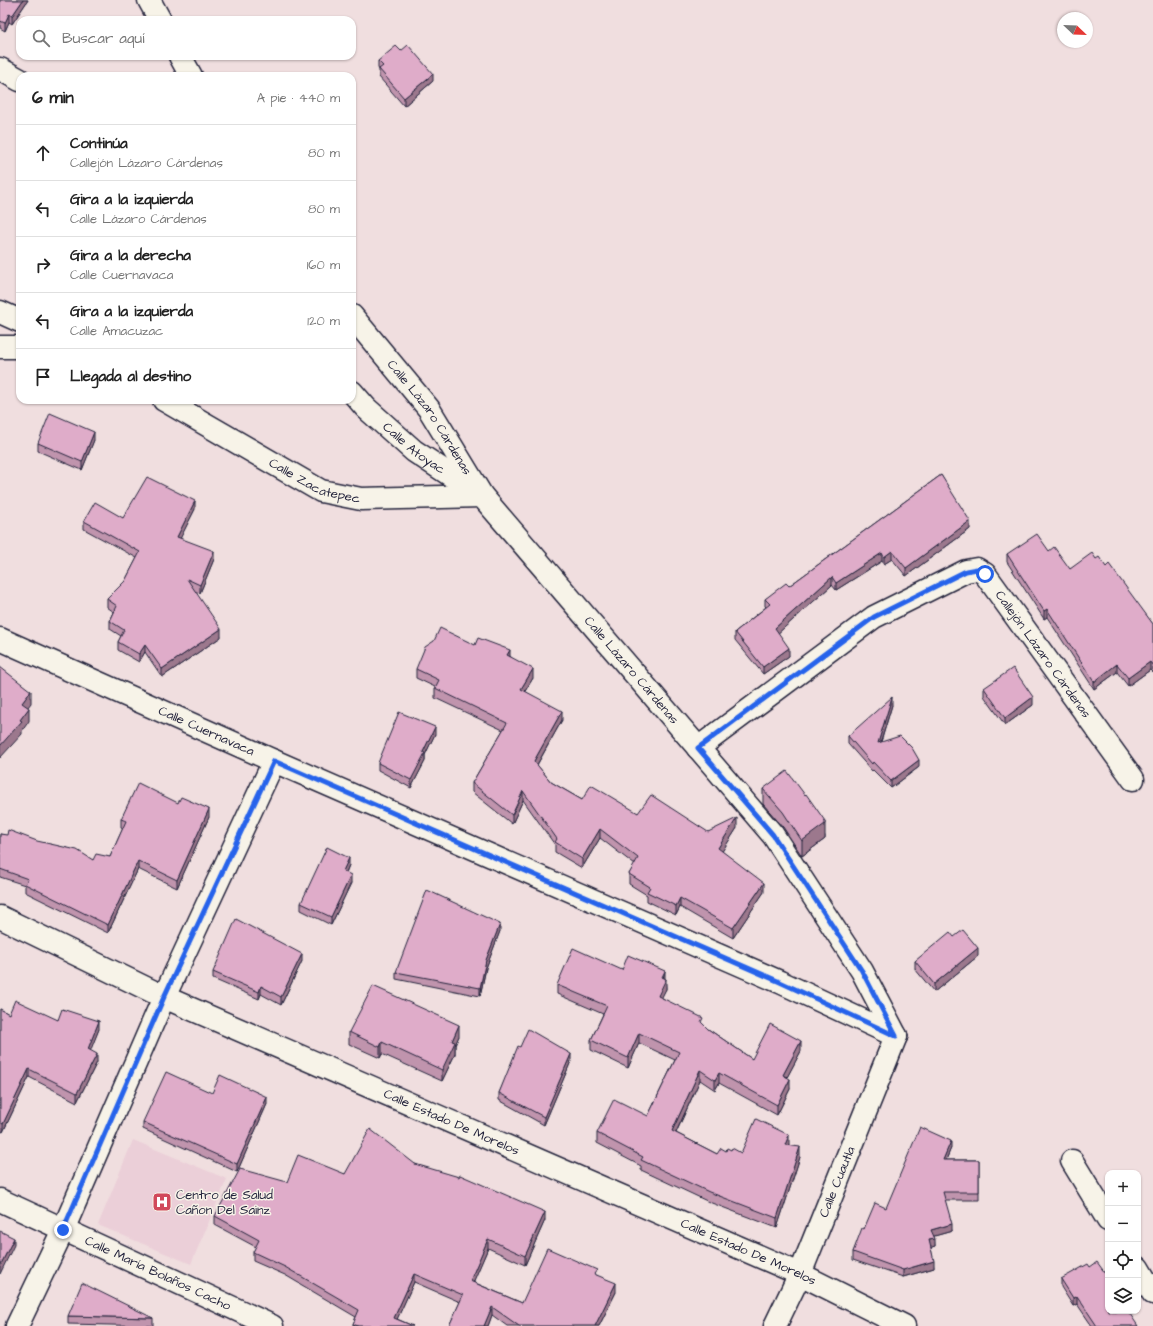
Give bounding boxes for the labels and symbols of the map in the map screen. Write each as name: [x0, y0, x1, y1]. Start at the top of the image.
north arrow: [1057, 12, 1093, 48]
street label: Calle Lázaro Cárdenas: [383, 356, 476, 479]
street label: Calle Atoyac: [379, 418, 449, 478]
street label: Calle Zacatepec: [266, 454, 362, 508]
route start: [976, 565, 994, 583]
street label: Callejón Lázaro Cárdenas: [991, 587, 1095, 722]
street label: Calle Lázaro Cárdenas: [580, 612, 683, 728]
street label: Calle Cuernavaca: [155, 702, 258, 760]
street label: Calle Estado De Morelos: [381, 1085, 523, 1160]
street label: Calle Cuautla: [815, 1143, 860, 1220]
place label: Centro de Salud Cañon Del Sainz: [176, 1186, 273, 1219]
hospital icon: Centro de Salud Cañon Del Sainz: [151, 1191, 173, 1213]
street label: Calle Estado De Morelos: [678, 1214, 820, 1290]
route end: [54, 1221, 72, 1239]
street label: Calle María Bolaños Cacho: [82, 1232, 235, 1315]

